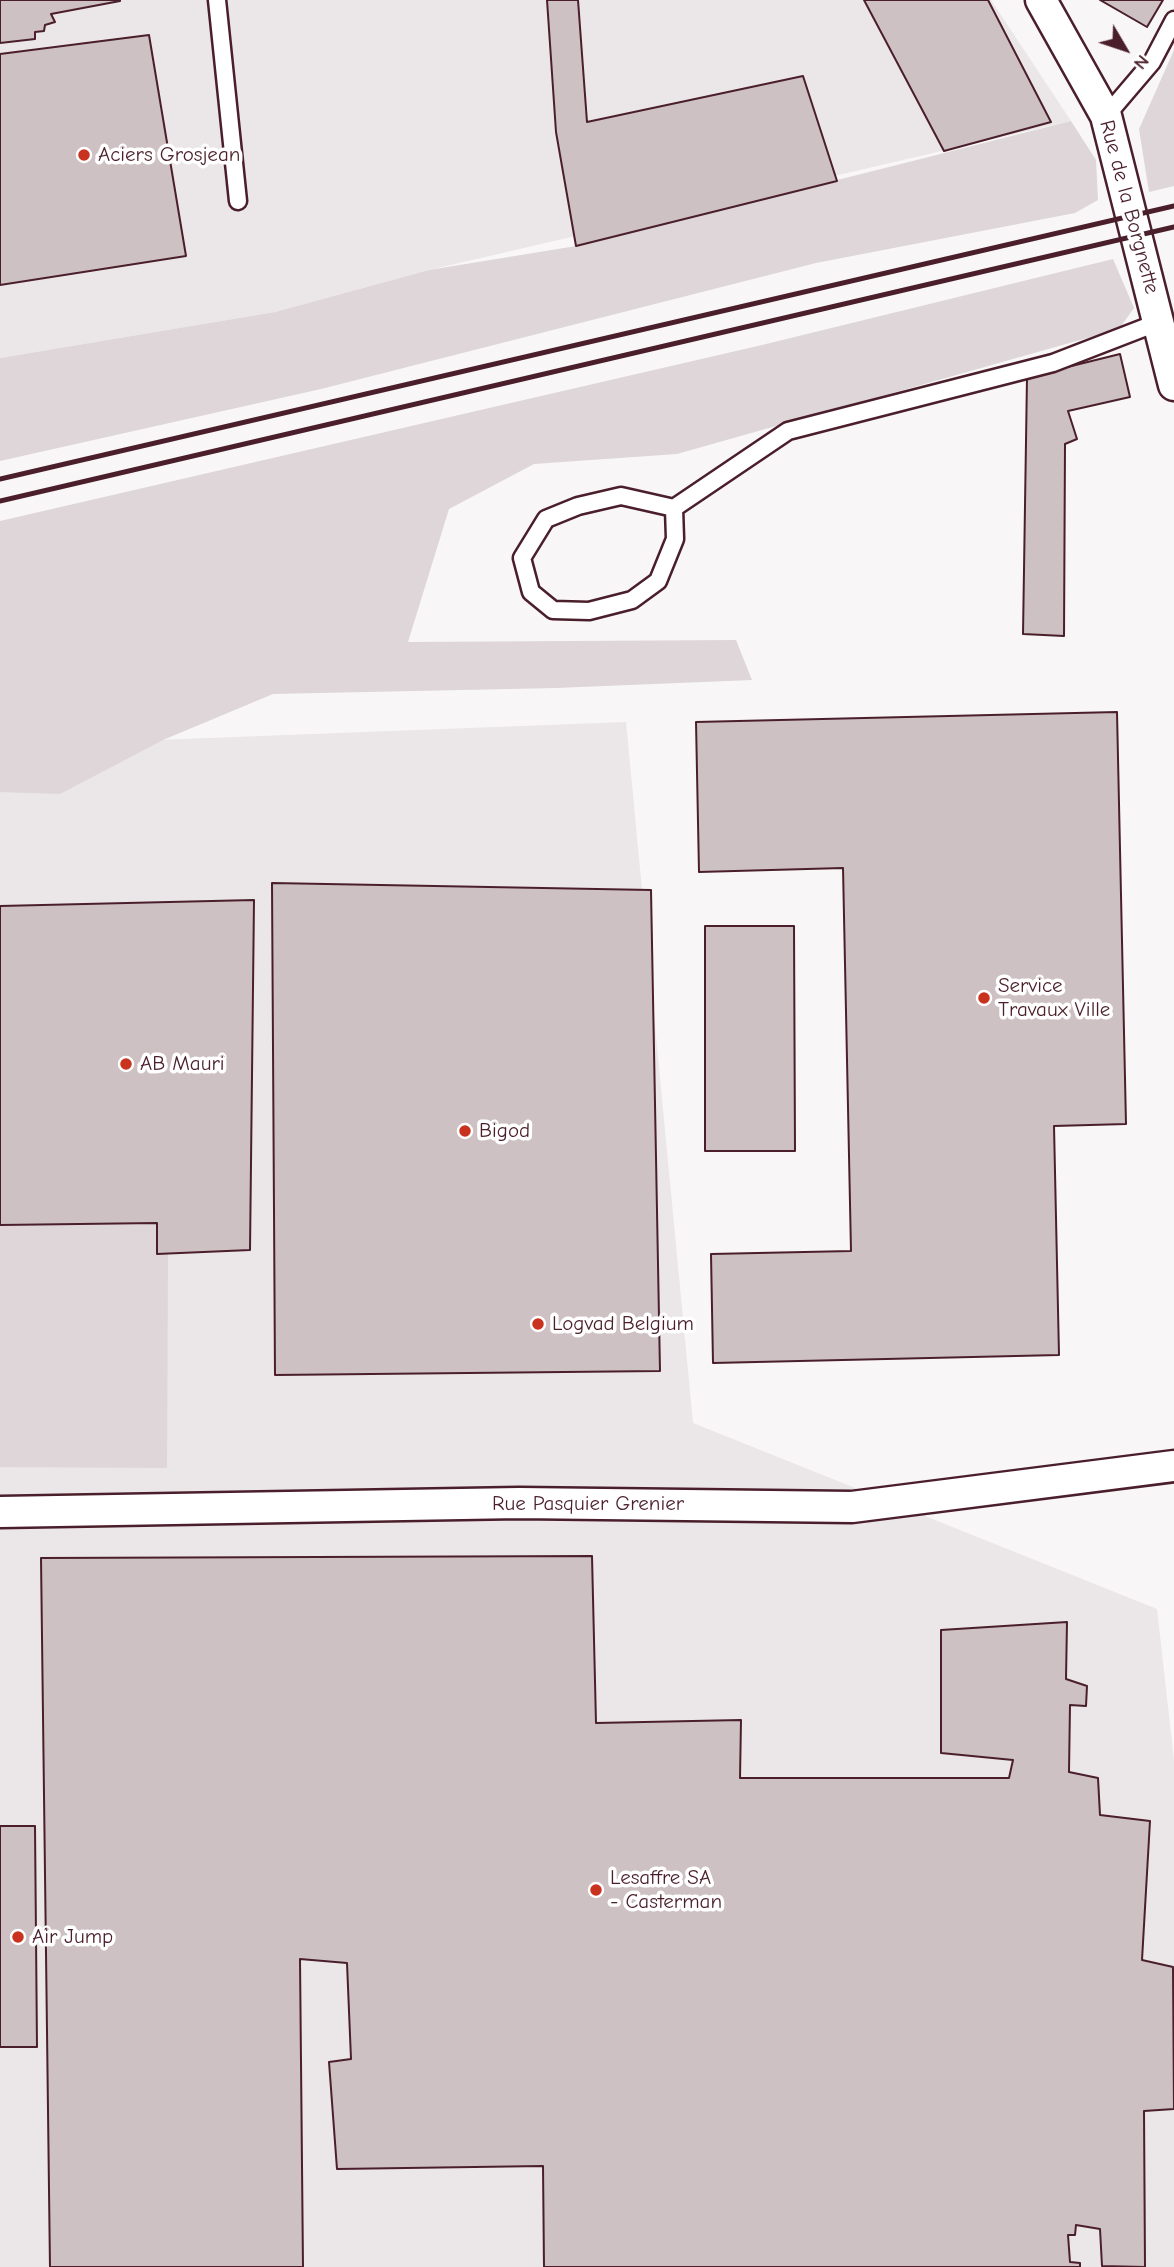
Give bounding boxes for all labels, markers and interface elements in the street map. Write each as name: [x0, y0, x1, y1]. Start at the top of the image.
north arrow: [1090, 14, 1160, 84]
text: N: [1129, 50, 1154, 74]
street label: Rue de la Borgnette: [1094, 117, 1164, 297]
place label: Aciers Grosjean: [98, 142, 240, 168]
marker: Aciers Grosjean: [76, 147, 92, 163]
place label: Service Travaux Ville: [998, 973, 1110, 1023]
marker: Service Travaux Ville: [976, 990, 992, 1006]
place label: AB Mauri: [140, 1051, 225, 1077]
marker: AB Mauri: [118, 1056, 134, 1072]
place label: Bigod: [479, 1118, 530, 1144]
marker: Bigod: [457, 1123, 473, 1139]
place label: Logvad Belgium: [552, 1311, 694, 1337]
marker: Logvad Belgium: [530, 1316, 546, 1332]
street label: Rue Pasquier Grenier: [492, 1491, 684, 1517]
place label: Lesaffre SA - Casterman: [610, 1865, 722, 1915]
marker: Lesaffre SA - Casterman: [588, 1882, 604, 1898]
place label: Air Jump: [32, 1924, 113, 1950]
marker: Air Jump: [10, 1929, 26, 1945]

